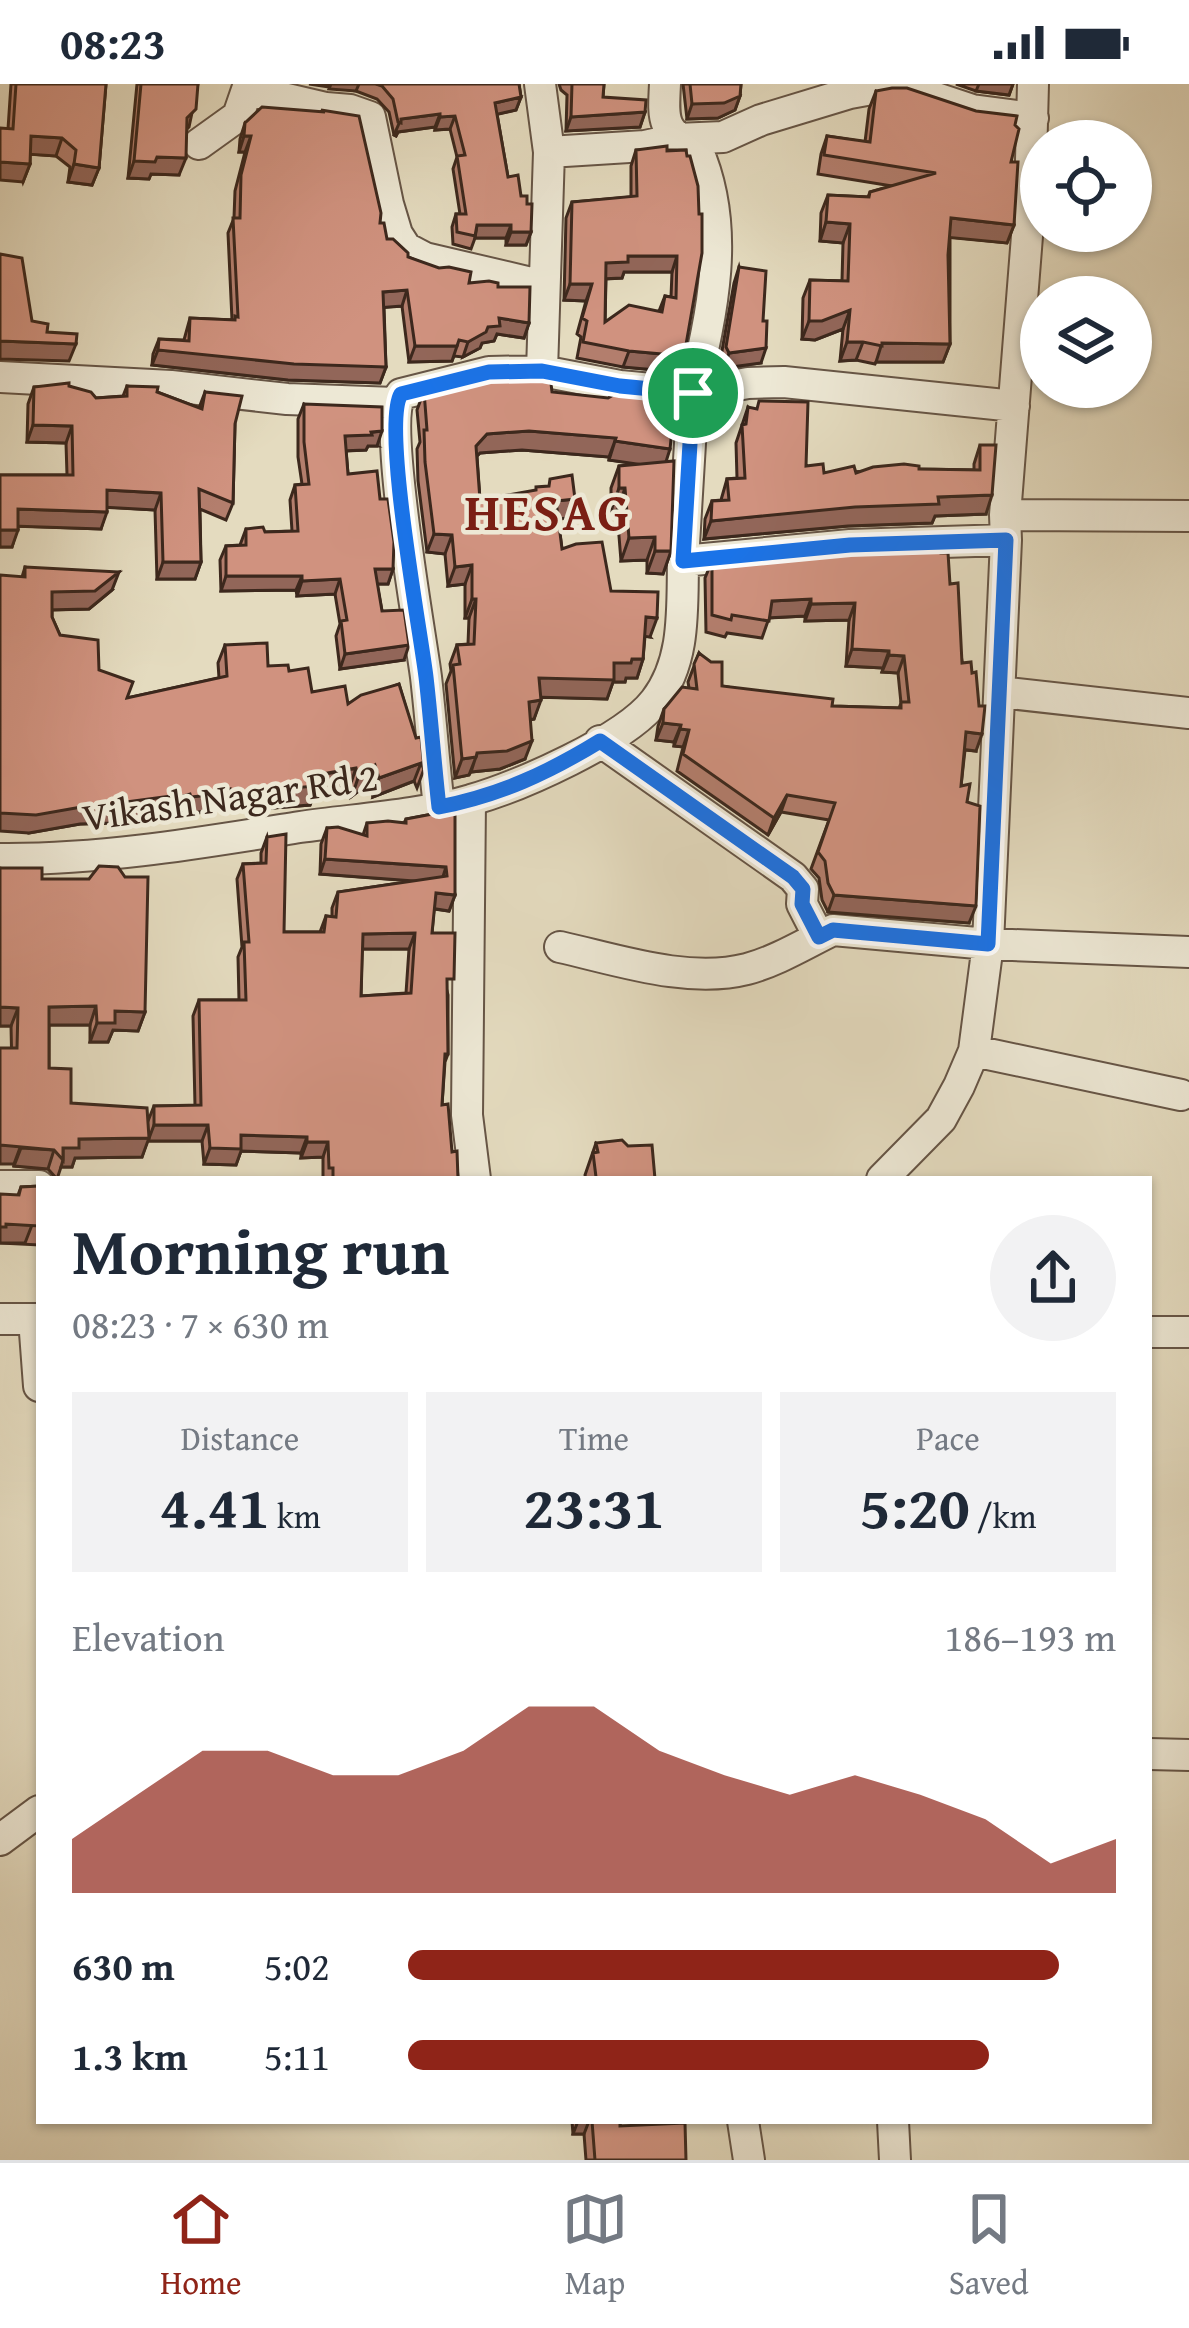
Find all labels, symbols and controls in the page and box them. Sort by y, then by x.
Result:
text: 08:23 [60,10,166,75]
map controls [1020,120,1152,408]
button: locate [1020,120,1152,252]
button: layers [1020,276,1152,408]
pin [642,342,744,444]
icon: arrive [660,360,726,426]
district label: HESAG [464,474,632,549]
street label: Vikash Nagar Rd 2 [79,747,381,845]
text: Morning run [72,1201,449,1298]
button: share [990,1215,1116,1341]
text: 08:23 · 7 × 630 m [72,1295,329,1352]
text: Distance [181,1414,299,1462]
text: Time [559,1414,629,1462]
text: Pace [916,1414,980,1462]
text: 4.41 [159,1462,270,1550]
text: 23:31 [523,1462,665,1550]
text: 5:20 [860,1462,970,1550]
text: km [270,1492,321,1540]
text: /km [970,1492,1036,1540]
text: Elevation [72,1608,225,1665]
text: 186–193 m [944,1608,1116,1665]
text: 630 m [72,1937,175,1994]
text: 5:02 [264,1937,330,1994]
text: 1.3 km [72,2027,188,2084]
text: 5:11 [264,2027,330,2084]
tab: Home [160,2186,241,2306]
tab: Map [562,2186,628,2306]
tab: Saved [949,2186,1029,2306]

